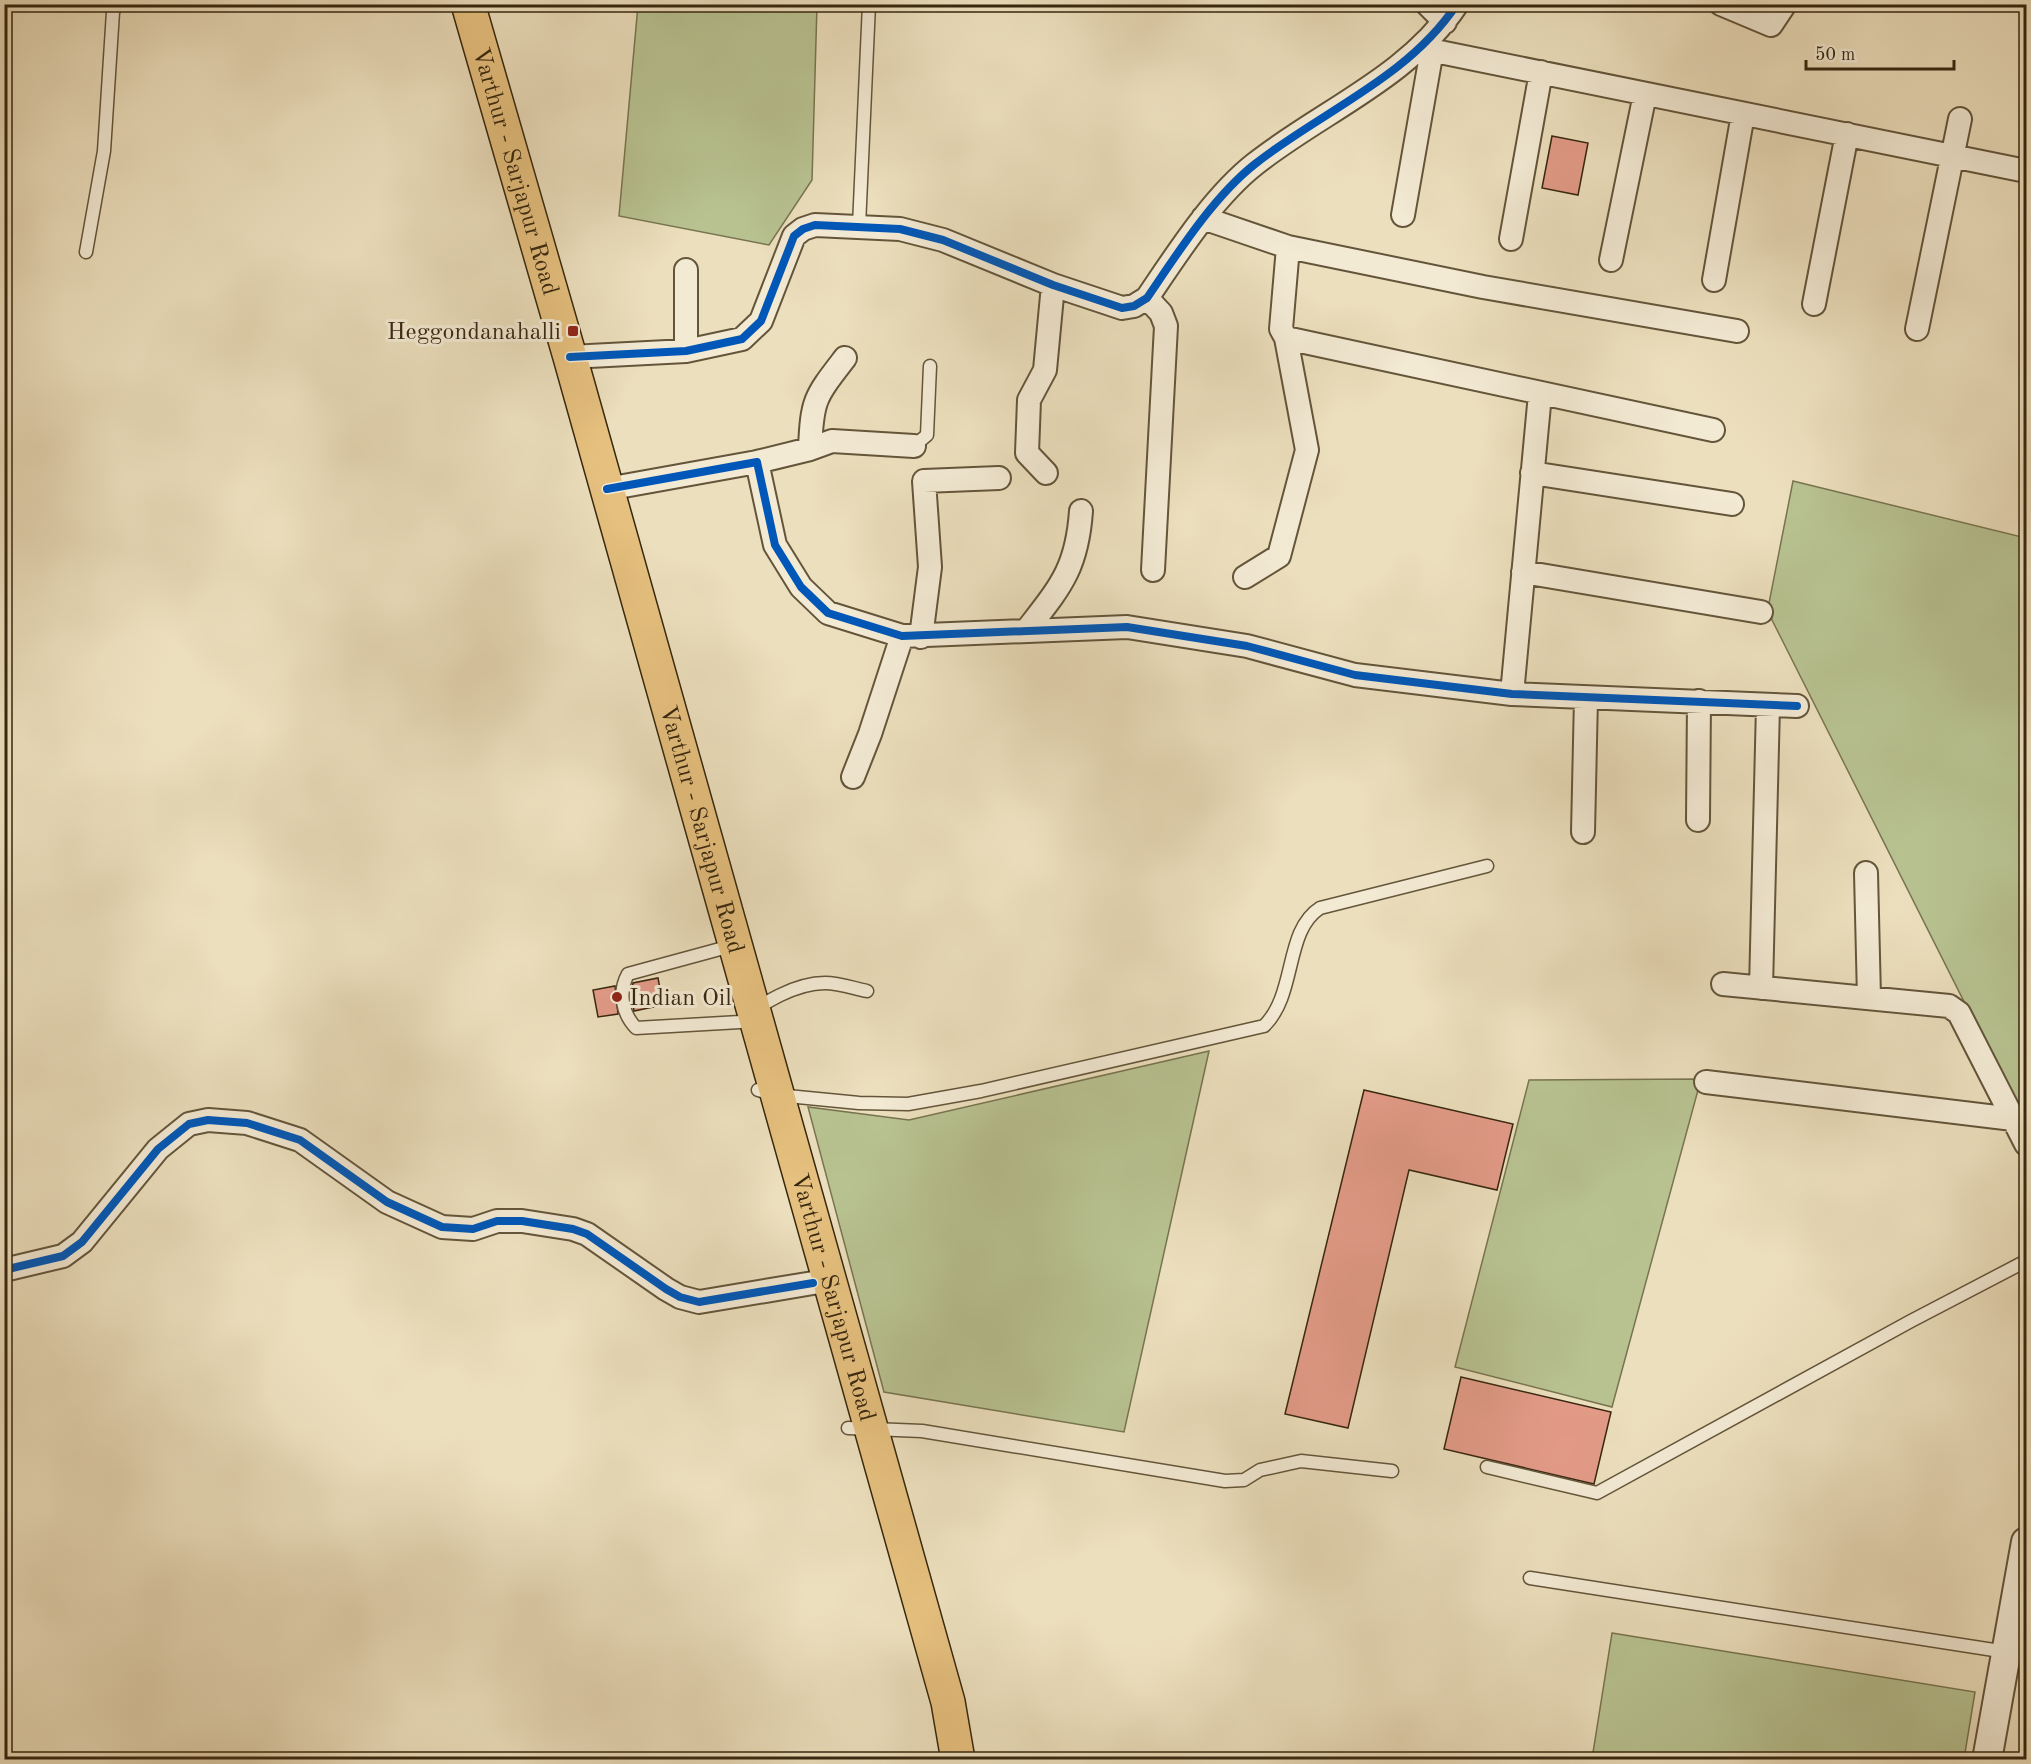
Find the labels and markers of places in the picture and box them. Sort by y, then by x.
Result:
place label: Heggondanahalli [387,321,561,345]
marker: Heggondanahalli [566,324,580,338]
place label: Indian Oil [629,987,732,1011]
marker: Indian Oil [610,990,624,1004]

